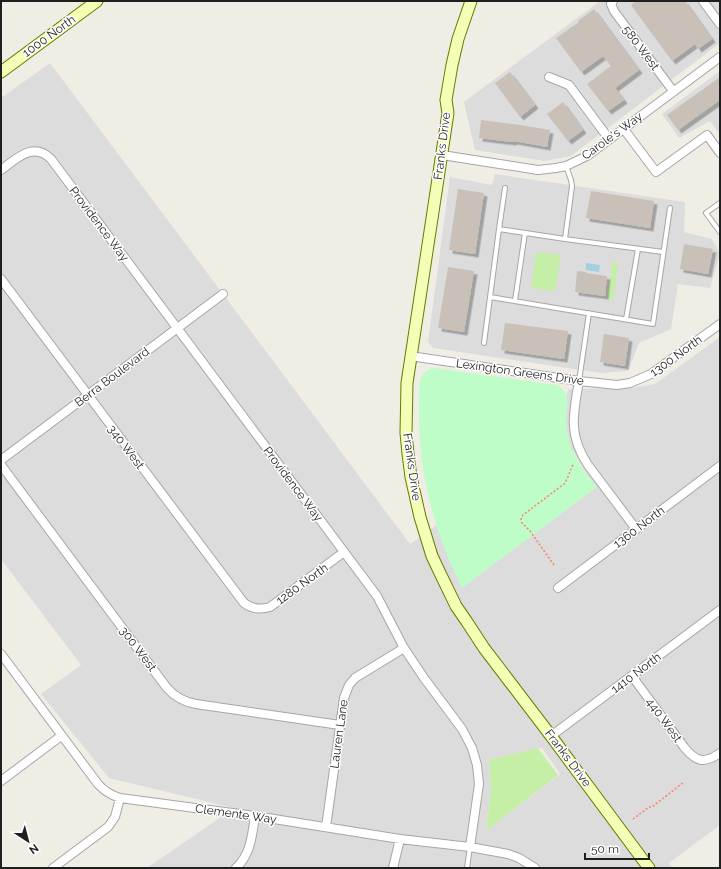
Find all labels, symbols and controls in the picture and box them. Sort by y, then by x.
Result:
street label: 1000 North [20,12,78,60]
street label: 580 West [620,23,662,73]
street label: Carole's Way [579,109,645,163]
street label: Franks Drive [431,111,453,181]
street label: Providence Way [66,184,132,265]
street label: 1300 North [647,332,705,380]
street label: Berra Boulevard [72,344,152,410]
street label: Lexington Greens Drive [455,356,585,388]
street label: 340 West [105,422,147,472]
street label: Franks Drive [400,432,424,502]
street label: Providence Way [260,444,326,525]
street label: 1360 North [611,503,667,551]
street label: 1280 North [273,561,331,607]
street label: 300 West [117,624,159,674]
street label: 1410 North [608,650,664,696]
street label: 440 West [643,695,685,745]
street label: Lauren Lane [327,699,351,769]
street label: Franks Drive [542,727,594,789]
street label: Clemente Way [194,801,278,827]
north arrow [8,821,48,861]
scale bar [585,835,649,861]
text: N [26,841,41,856]
text: 50 m [591,842,619,856]

